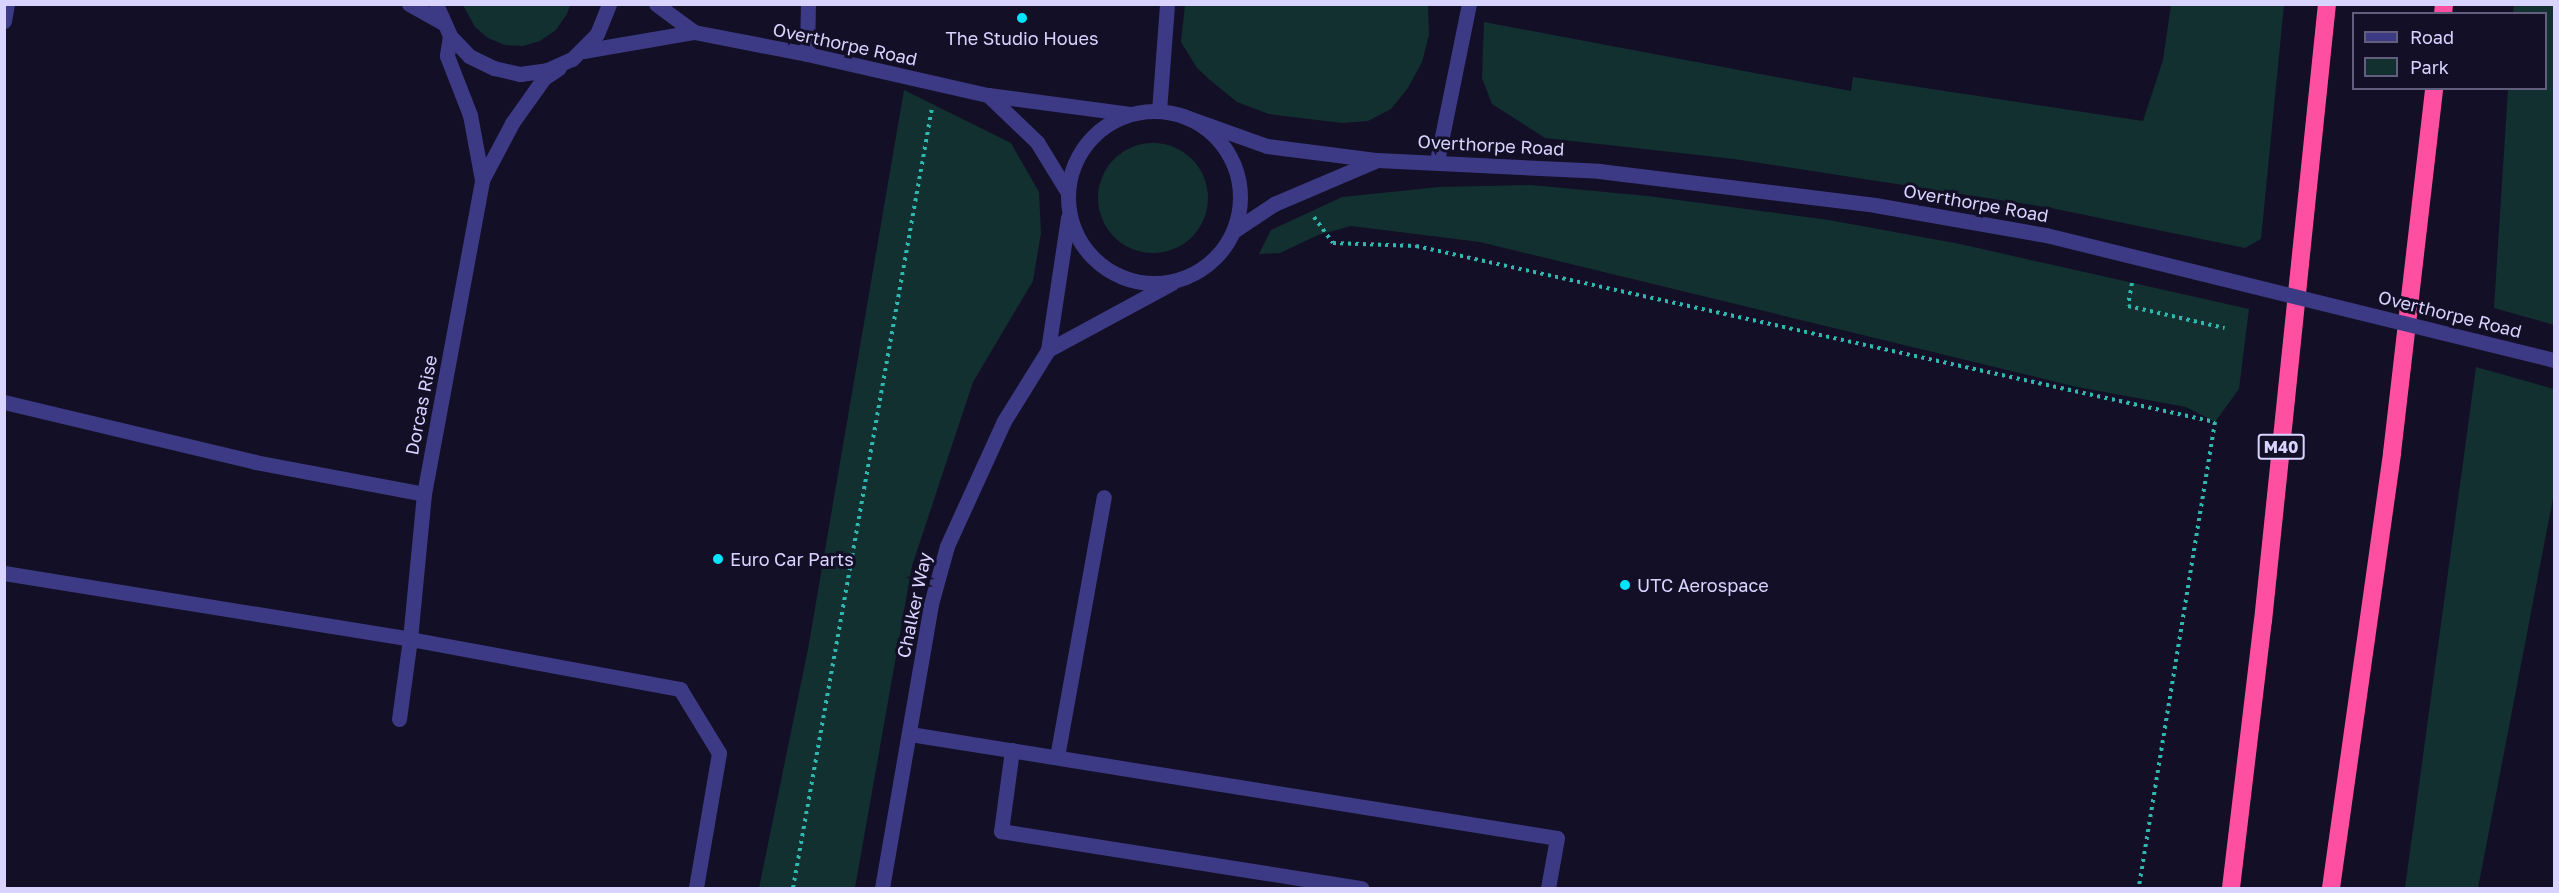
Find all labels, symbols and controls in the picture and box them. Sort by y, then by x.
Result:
marker: The Studio Houes [1015,11,1029,25]
legend [2352,12,2547,90]
street label: Overthorpe Road [771,18,919,70]
text: Road [2410,26,2454,48]
place label: The Studio Houes [946,27,1098,49]
text: Park [2410,56,2449,78]
street label: Overthorpe Road [1417,130,1565,160]
street label: Overthorpe Road [1902,180,2050,226]
street label: Overthorpe Road [2376,286,2524,342]
street label: Dorcas Rise [401,353,441,457]
road number: M40 [2257,434,2305,460]
place label: Euro Car Parts [730,548,854,570]
street label: Chalker Way [892,550,936,660]
marker: Euro Car Parts [711,552,725,566]
place label: UTC Aerospace [1637,574,1769,596]
marker: UTC Aerospace [1618,578,1632,592]

